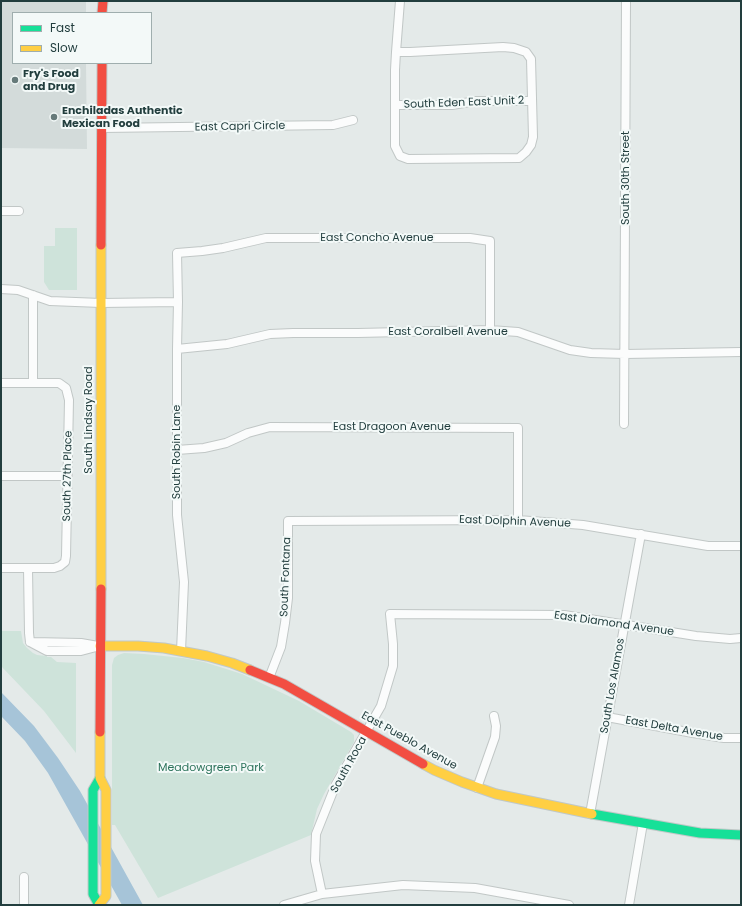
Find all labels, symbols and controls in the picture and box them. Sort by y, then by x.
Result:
legend [12,12,152,64]
text: Fast [50,19,75,36]
text: Slow [50,39,78,56]
place label: Fry's Food and Drug [23,67,79,93]
marker: Fry's Food and Drug [10,75,20,85]
street label: South Eden East Unit 2 [404,94,524,112]
place label: Enchiladas Authentic Mexican Food [62,104,183,130]
marker: Enchiladas Authentic Mexican Food [49,112,59,122]
street label: East Capri Circle [195,120,285,134]
street label: South 30th Street [619,131,633,225]
street label: East Concho Avenue [320,231,434,245]
street label: East Coralbell Avenue [388,325,508,339]
street label: South Lindsay Road [82,366,96,474]
street label: South Robin Lane [170,405,184,499]
street label: East Dragoon Avenue [333,420,451,434]
street label: South 27th Place [61,430,75,522]
street label: East Dolphin Avenue [459,513,571,531]
street label: South Fontana [278,537,294,617]
street label: East Diamond Avenue [553,609,675,639]
street label: South Los Alamos [598,637,628,735]
street label: East Pueblo Avenue [359,709,459,773]
street label: East Delta Avenue [624,714,724,744]
street label: South Roca [328,735,370,795]
park label: Meadowgreen Park [158,761,264,775]

